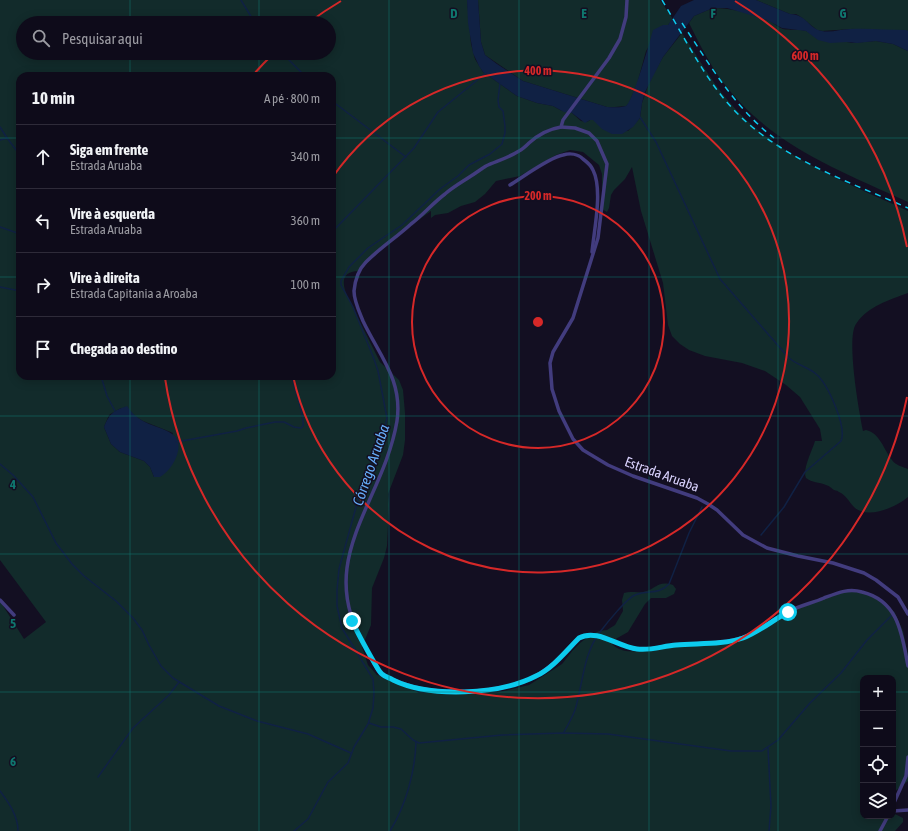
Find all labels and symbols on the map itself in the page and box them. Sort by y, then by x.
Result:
text: D [450,6,458,21]
text: E [581,6,587,21]
text: F [710,6,716,21]
text: G [840,6,847,21]
text: 600 m [791,49,819,63]
text: 400 m [523,64,552,78]
text: 200 m [524,189,552,203]
centre of rings [531,315,545,329]
water label: Córrego Aruaba [349,422,392,508]
street label: Estrada Aruaba [623,453,701,495]
text: 4 [9,477,16,492]
route start [779,603,797,621]
route end [343,612,361,630]
text: 5 [10,616,16,631]
text: 6 [10,754,16,769]

